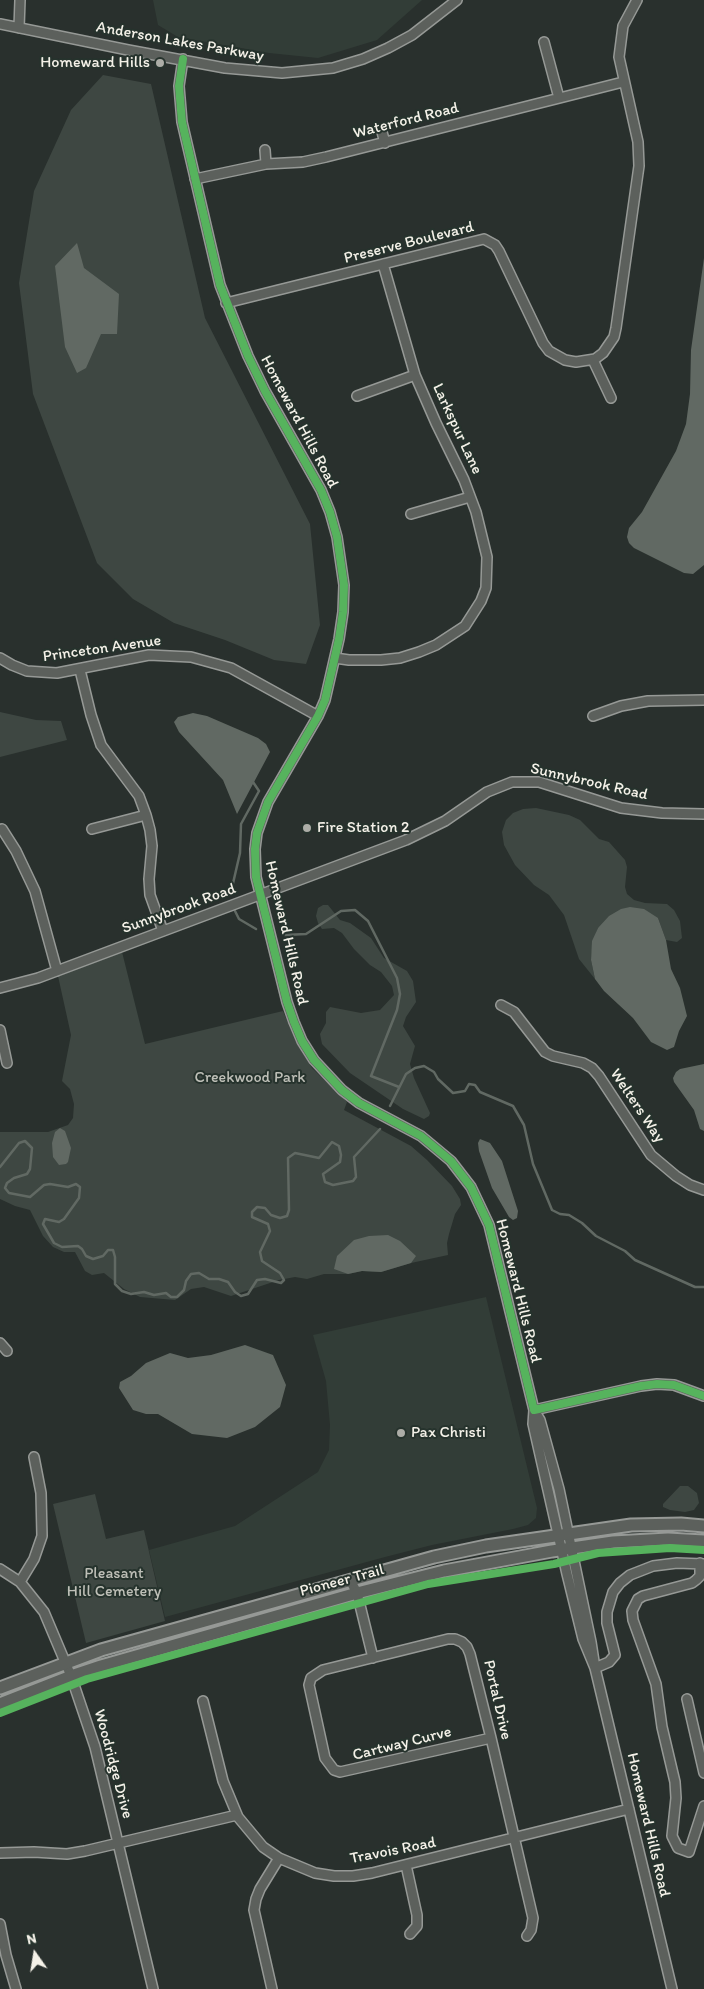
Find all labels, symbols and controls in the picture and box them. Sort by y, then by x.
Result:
street label: Anderson Lakes Parkway [95,18,265,66]
place label: Homeward Hills [40,53,150,73]
marker: Homeward Hills [154,57,166,69]
street label: Waterford Road [351,99,461,143]
street label: Preserve Boulevard [342,218,476,268]
street label: Homeward Hills Road [256,352,342,492]
street label: Larkspur Lane [428,381,486,477]
street label: Princeton Avenue [41,631,163,667]
street label: Sunnybrook Road [528,759,650,805]
place label: Fire Station 2 [317,818,409,838]
marker: Fire Station 2 [301,822,313,834]
street label: Homeward Hills Road [260,859,312,1007]
street label: Sunnybrook Road [119,879,239,939]
street label: Welters Way [605,1066,669,1146]
park label: Creekwood Park [194,1068,306,1088]
street label: Homeward Hills Road [491,1217,545,1365]
place label: Pax Christi [411,1423,486,1443]
marker: Pax Christi [395,1427,407,1439]
street label: Pioneer Trail [298,1561,386,1601]
park label: Pleasant Hill Cemetery [67,1564,161,1602]
street label: Portal Drive [479,1658,515,1742]
street label: Woodridge Drive [89,1707,137,1821]
street label: Cartway Curve [351,1722,453,1766]
street label: Homeward Hills Road [622,1751,674,1899]
street label: Travois Road [348,1833,438,1869]
north arrow [10,1929,60,1979]
text: N [25,1930,38,1948]

